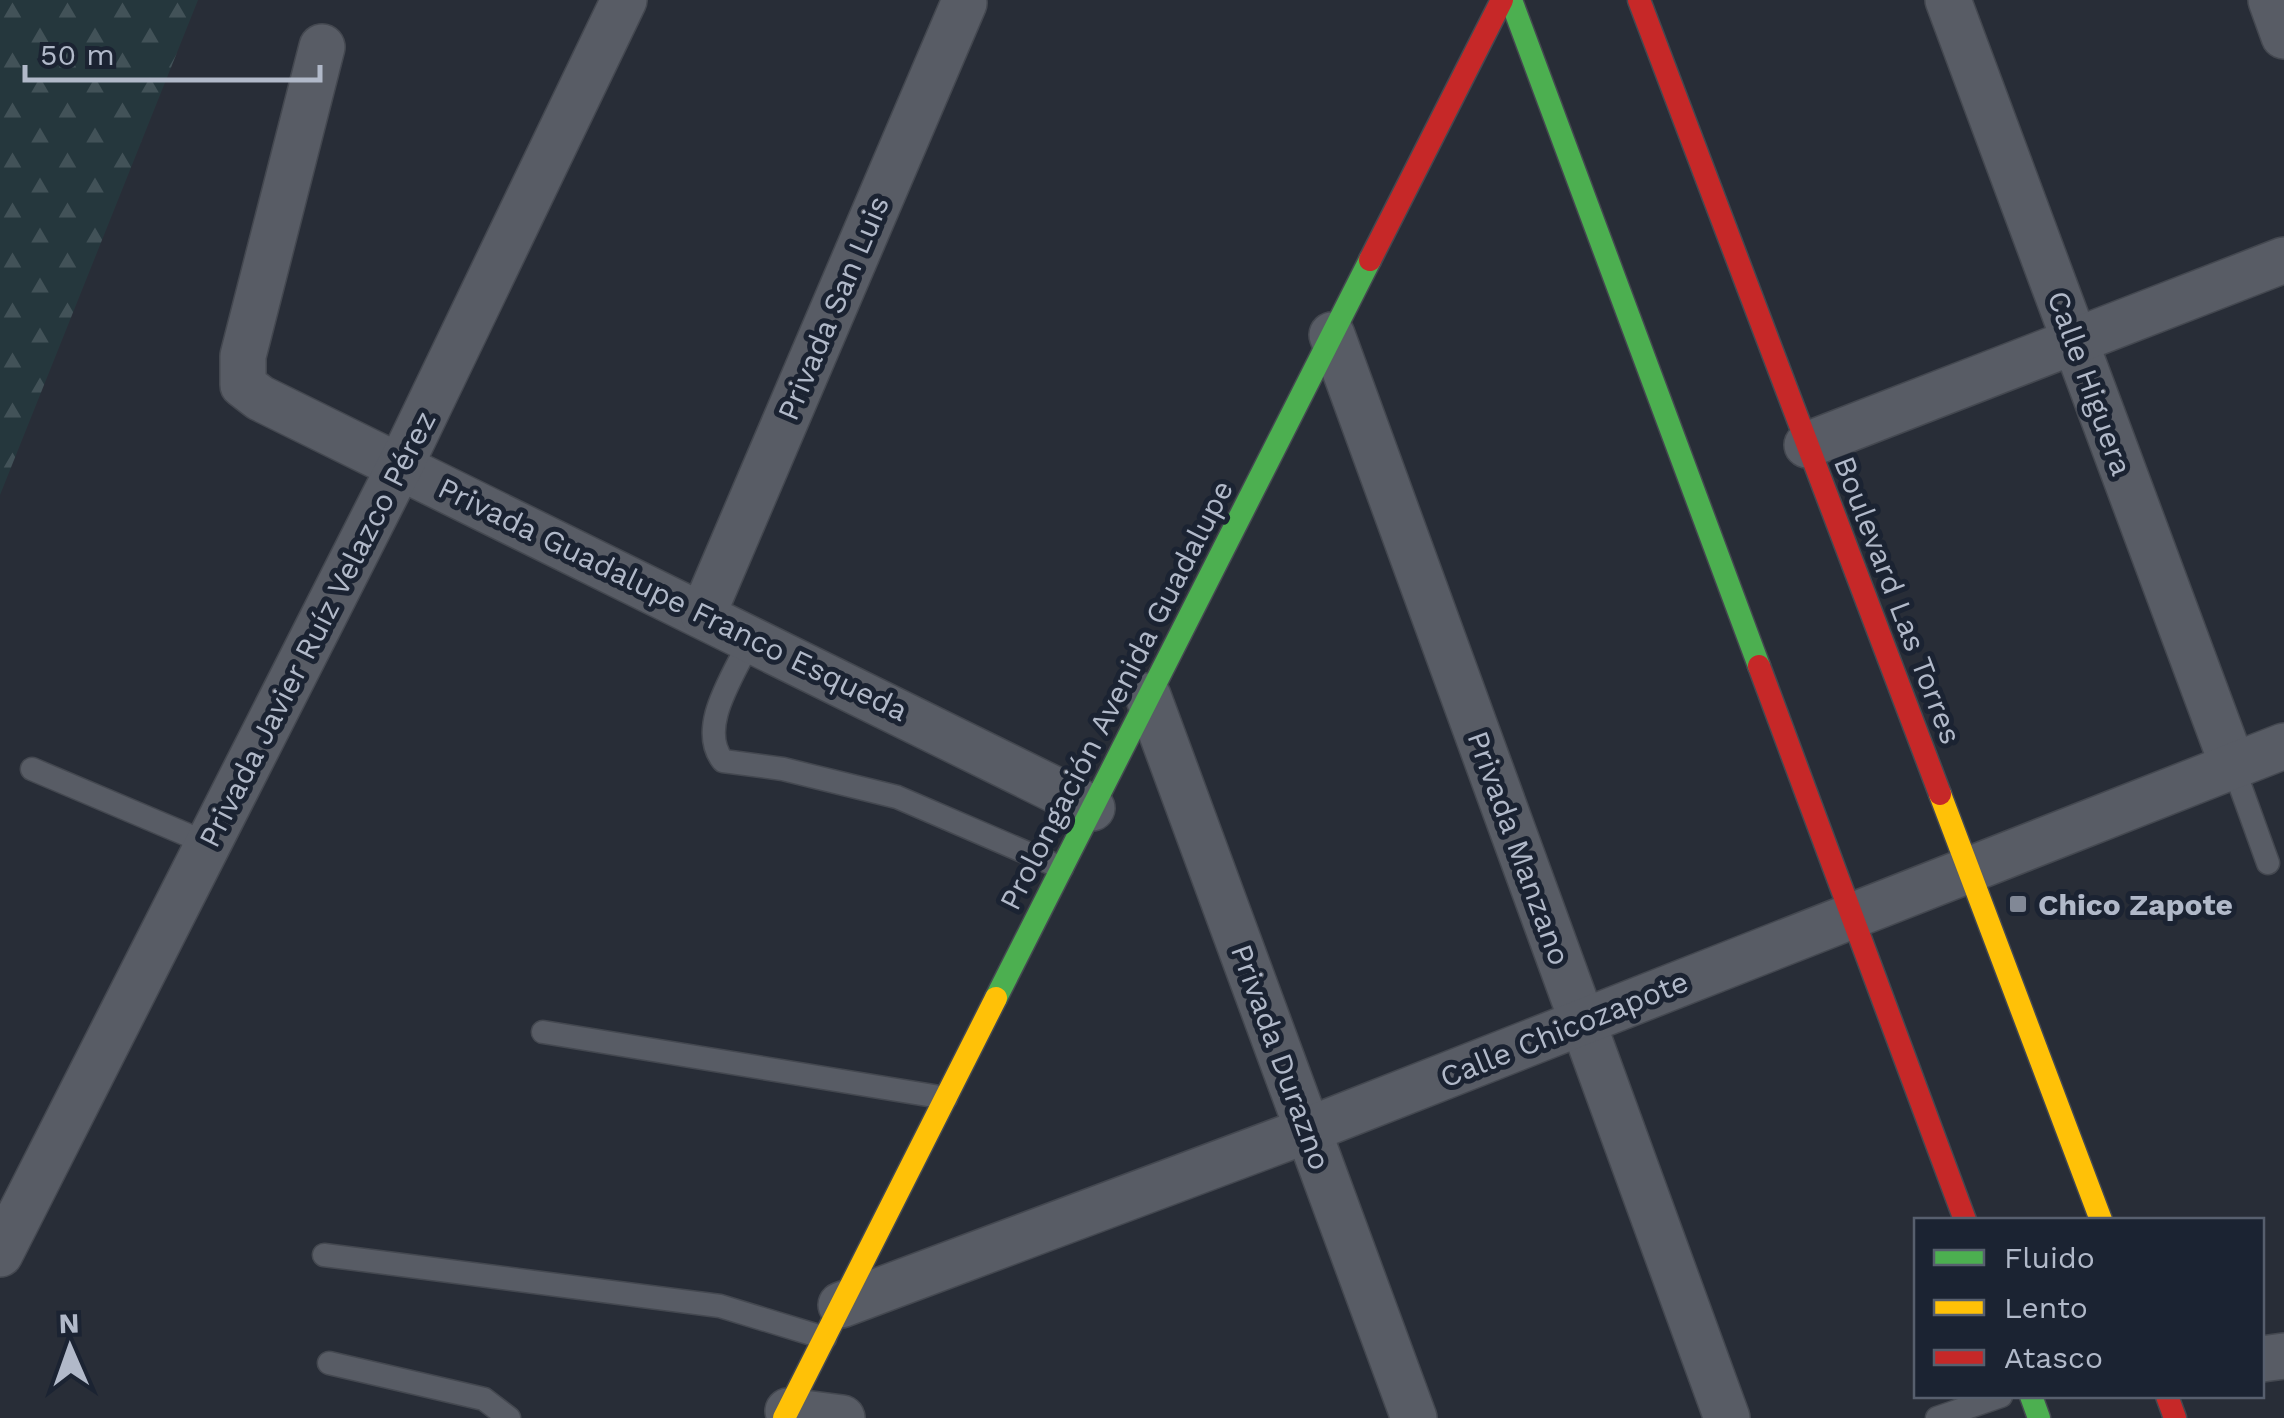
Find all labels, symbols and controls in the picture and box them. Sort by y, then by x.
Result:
scale bar [25,20,320,82]
text: 50 m [40,37,115,72]
street label: Privada San Luis [770,190,896,426]
street label: Calle Higuera [2040,286,2140,480]
street label: Privada Javier Ruíz Velazco Pérez [191,405,443,853]
street label: Boulevard Las Torres [1827,451,1969,749]
street label: Privada Guadalupe Franco Esqueda [433,470,913,728]
street label: Prolongación Avenida Guadalupe [992,474,1240,916]
street label: Privada Manzano [1460,726,1578,970]
place label: Chico Zapote [2038,887,2233,922]
marker: Chico Zapote [2007,893,2029,915]
street label: Privada Durazno [1224,939,1338,1175]
street label: Calle Chicozapote [1435,963,1693,1095]
legend [1914,1218,2264,1398]
text: Fluido [2004,1240,2095,1275]
text: Lento [2004,1290,2088,1325]
north arrow [20,1298,120,1398]
text: N [58,1307,80,1340]
text: Atasco [2004,1340,2103,1375]

